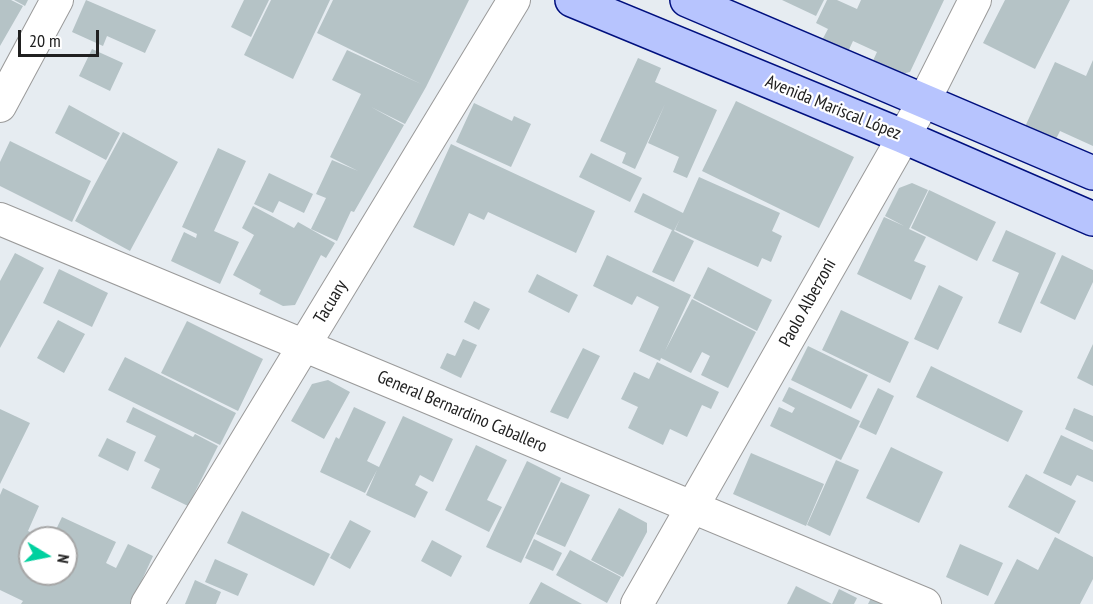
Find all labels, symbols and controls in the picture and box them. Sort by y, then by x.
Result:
scale bar [21,18,102,56]
text: 20 m [29,29,61,52]
street label: Avenida Mariscal López [762,71,904,145]
street label: Paolo Alberzoni [775,255,841,351]
street label: Tacuary [310,276,352,328]
street label: General Bernardino Caballero [374,366,550,458]
north arrow [18,526,78,586]
text: N [53,553,74,565]

